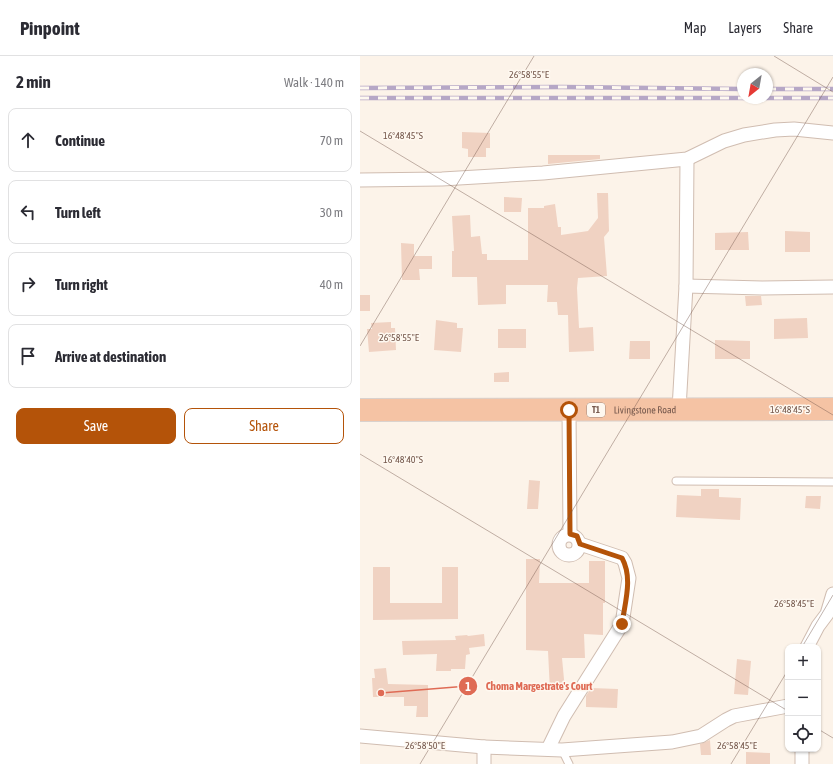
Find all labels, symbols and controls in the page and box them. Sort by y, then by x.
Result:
text: Pinpoint [20,17,80,39]
text: Map [684,20,706,36]
text: Layers [728,20,761,36]
text: Share [783,20,813,36]
north arrow [737,68,773,104]
text: 26°58'55"E [509,69,550,80]
text: 2 min [16,72,51,92]
text: Walk · 140 m [284,75,344,90]
icon: ahead [17,129,39,151]
text: 16°48'45"S [383,130,423,141]
text: Continue [55,132,105,149]
text: 70 m [320,133,343,148]
icon: left [17,201,39,223]
text: Turn left [55,204,101,221]
text: 30 m [320,205,343,220]
icon: right [17,273,39,295]
text: Turn right [55,276,108,293]
text: 40 m [320,277,343,292]
text: 26°58'55"E [379,332,420,343]
icon: arrive [17,345,39,367]
text: Arrive at destination [55,348,166,365]
route start [560,401,578,419]
road number: T1 [587,403,605,417]
street label: Livingstone Road [614,404,677,415]
text: 16°48'45"S [770,404,810,415]
button: Save [16,408,176,444]
button: Share [184,408,344,444]
text: 16°48'40"S [383,454,423,465]
text: 26°58'45"E [774,598,815,609]
route end [613,615,631,633]
map controls [785,644,821,752]
button: + [785,644,821,680]
callout: Choma Margestrate's Court [458,675,600,698]
text: 1 [465,680,471,694]
text: Choma Margestrate's Court [486,680,593,692]
button: − [785,680,821,716]
button: locate [785,716,821,752]
text: 26°58'50"E [405,740,446,751]
text: 26°58'45"E [717,740,758,751]

